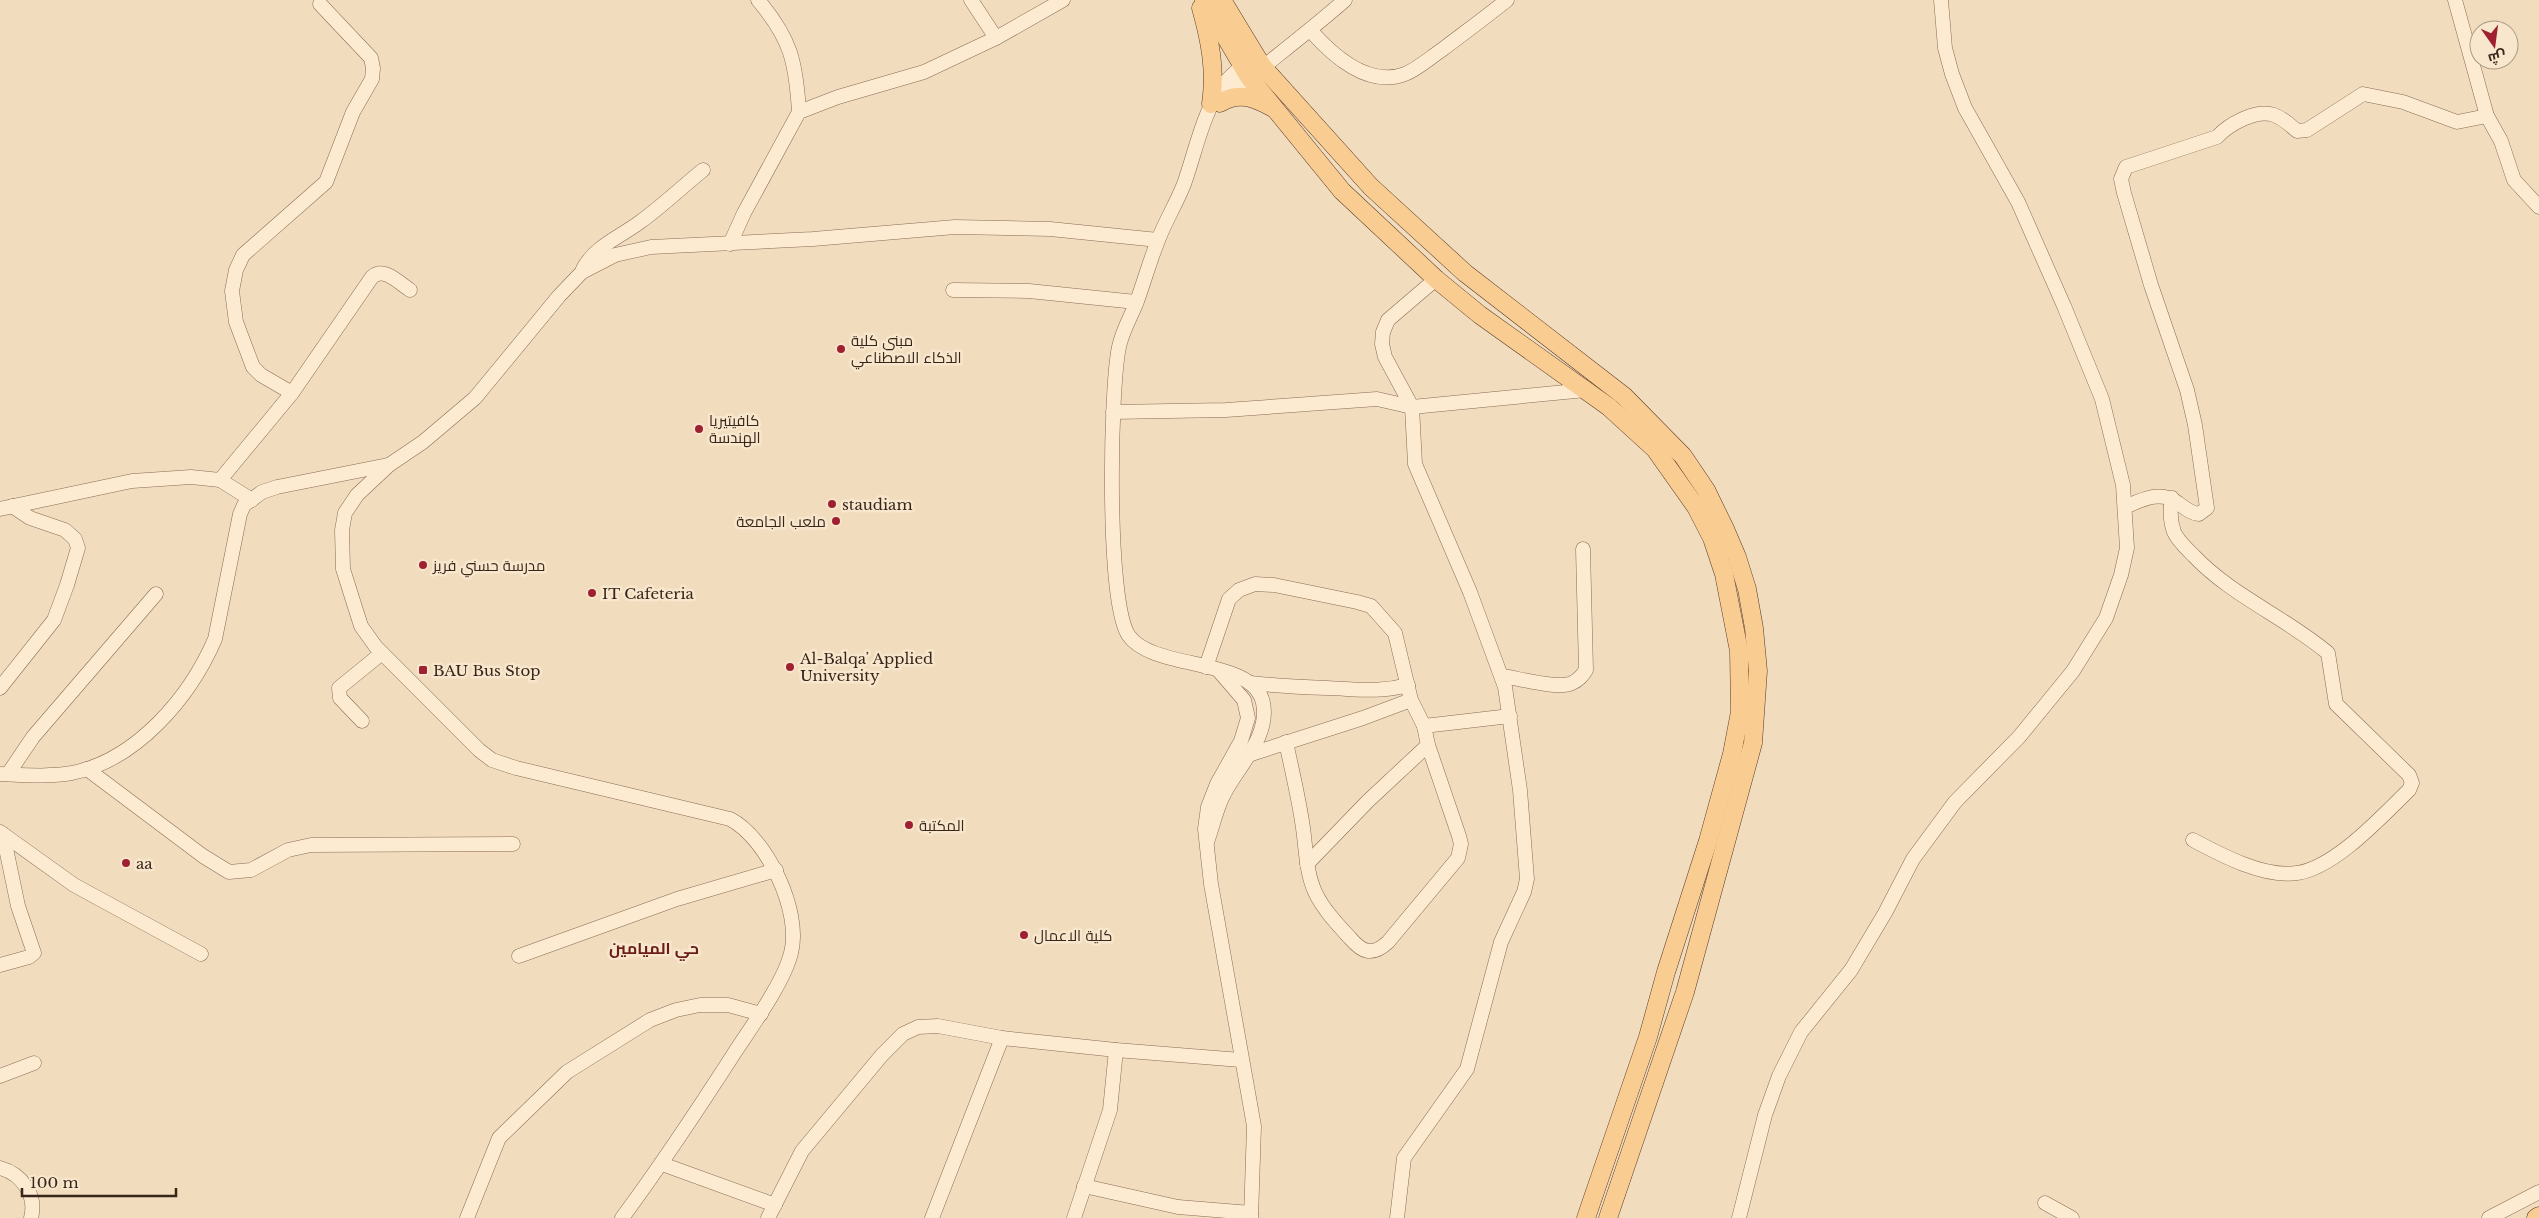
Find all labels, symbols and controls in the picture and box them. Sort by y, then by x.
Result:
north arrow [2469,20,2519,70]
text: ش [2486,47,2508,69]
place label: مبنى كلية الذكاء الاصطناعي [851,331,962,370]
marker: مبنى كلية الذكاء الاصطناعي [835,343,847,355]
place label: كافيتيريا الهندسة [709,411,761,448]
marker: كافيتيريا الهندسة [693,423,705,435]
place label: staudiam [842,495,913,514]
marker: staudiam [826,498,838,510]
place label: ملعب الجامعة [736,512,826,531]
marker: ملعب الجامعة [830,515,842,527]
place label: مدرسة حسني فريز [432,556,546,578]
marker: مدرسة حسني فريز [417,559,429,571]
place label: IT Cafeteria [602,584,695,603]
marker: IT Cafeteria [586,587,598,599]
place label: Al-Balqaʼ Applied University [799,649,933,685]
place label: BAU Bus Stop [433,661,540,680]
marker: Al-Balqaʼ Applied University [784,661,796,673]
marker: BAU Bus Stop [417,664,429,676]
place label: المكتبة [919,816,965,835]
marker: المكتبة [903,819,915,831]
place label: aa [136,854,153,873]
marker: aa [120,857,132,869]
place label: كلية الاعمال [1034,926,1112,945]
marker: كلية الاعمال [1018,929,1030,941]
district label: حي الميامين [609,938,699,961]
scale bar [22,1166,176,1198]
text: 100 m [30,1173,79,1192]

